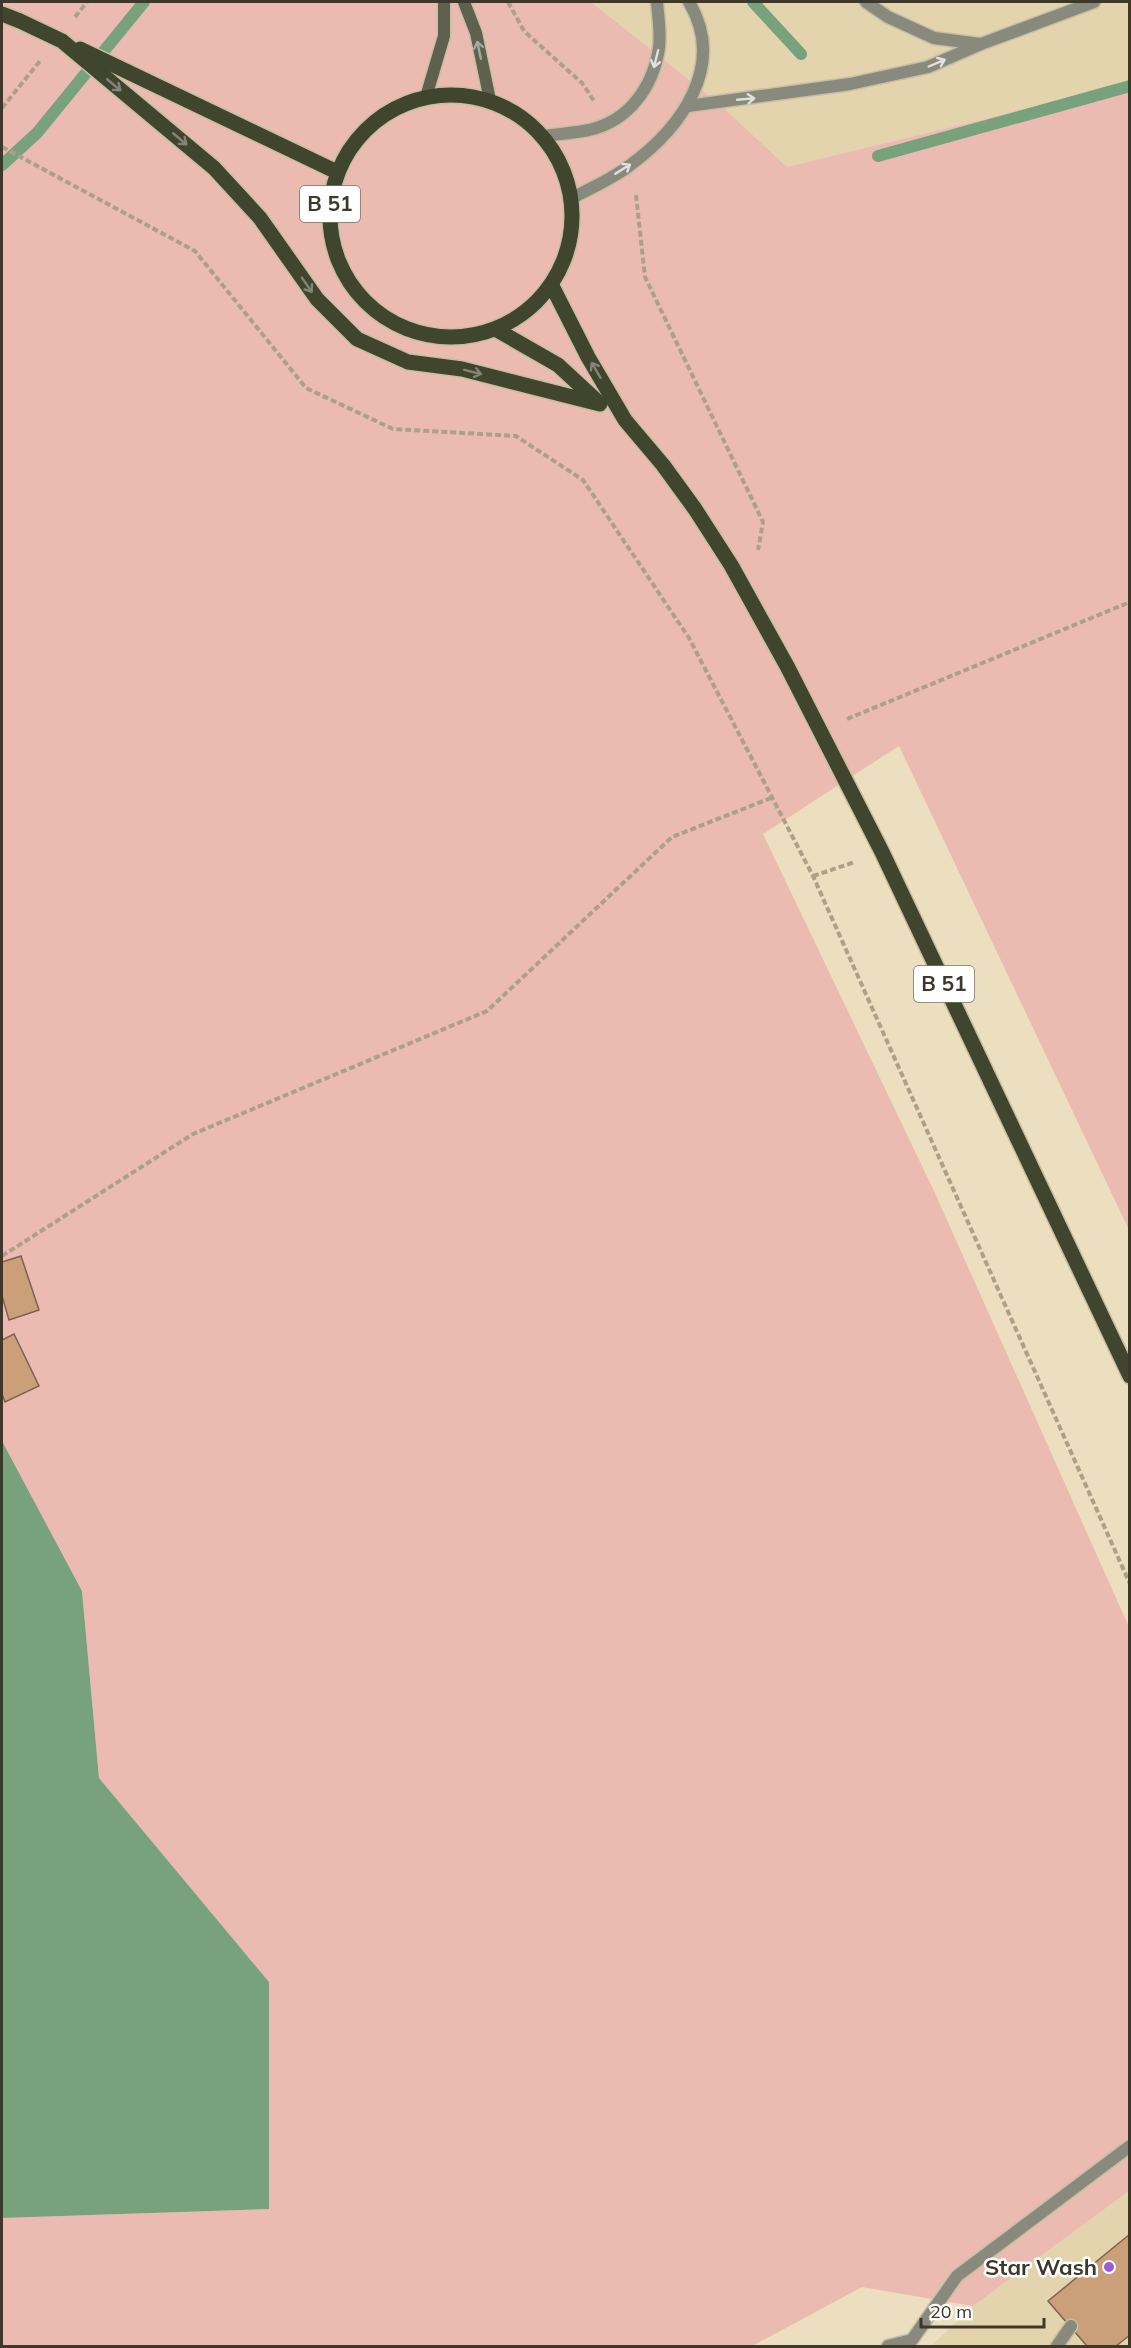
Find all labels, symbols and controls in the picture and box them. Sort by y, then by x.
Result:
one-way arrow [473,41,484,60]
one-way arrow [649,50,661,69]
one-way arrow [927,57,946,68]
one-way arrow [106,78,122,91]
one-way arrow [735,93,755,104]
one-way arrow [172,132,187,146]
one-way arrow [614,163,631,175]
road number: B 51 [300,186,360,222]
one-way arrow [301,277,313,293]
one-way arrow [589,361,601,378]
one-way arrow [463,366,482,378]
road number: B 51 [914,966,974,1002]
place label: Star Wash [985,2253,1097,2281]
marker: Star Wash [1102,2260,1116,2274]
scale bar [921,2291,1044,2329]
text: 20 m [930,2300,972,2323]

